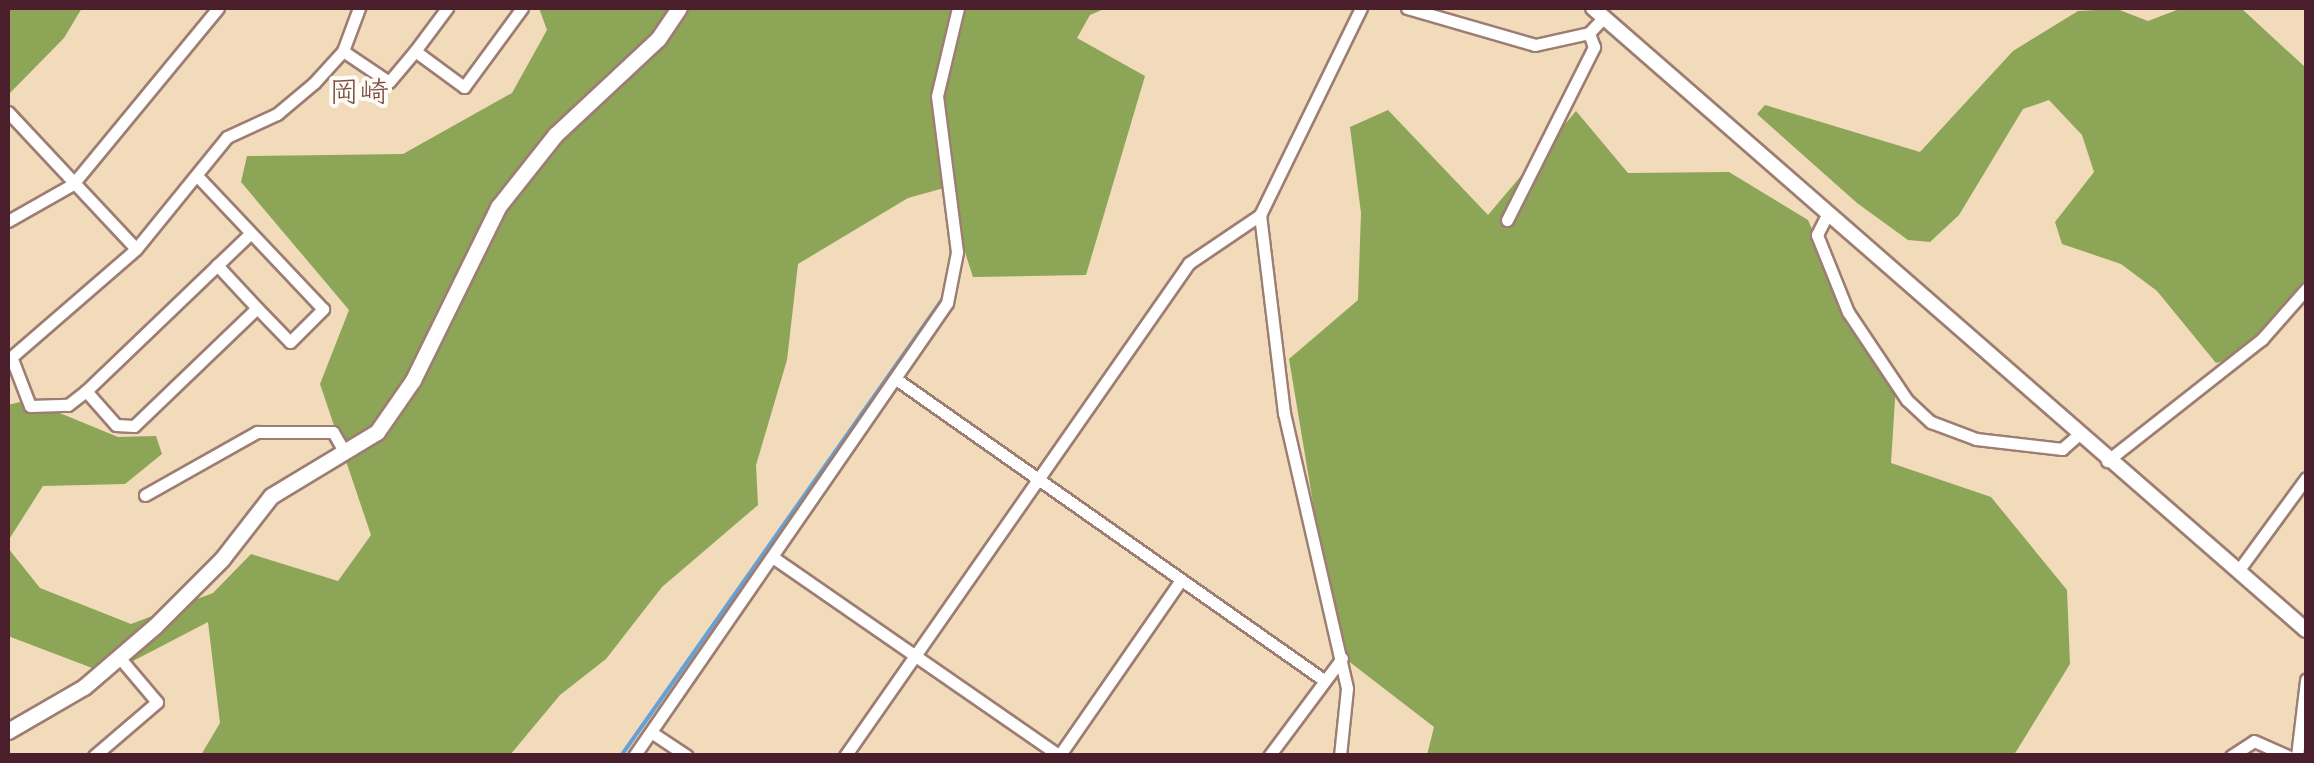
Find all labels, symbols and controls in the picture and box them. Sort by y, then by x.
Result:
district label: 岡崎 [329,75,389,111]

